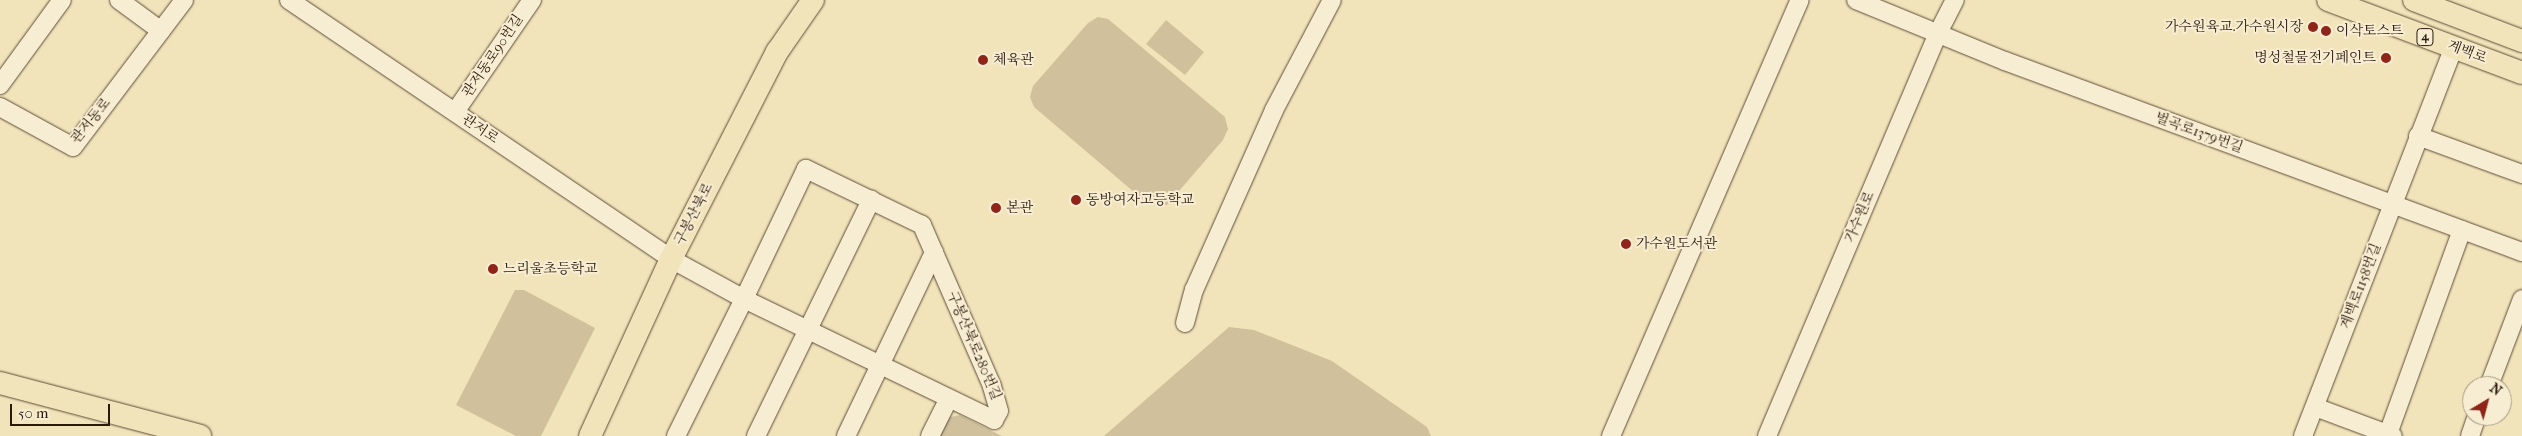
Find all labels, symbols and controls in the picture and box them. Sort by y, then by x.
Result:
street label: 관저동로90번길 [459,11,527,101]
place label: 가수원육교.가수원시장 [2165,19,2303,35]
marker: 가수원육교.가수원시장 [2307,21,2319,33]
place label: 이삭토스트 [2336,23,2404,39]
marker: 이삭토스트 [2320,25,2332,37]
road number: 4 [2416,28,2434,46]
street label: 계백로 [2445,37,2489,67]
place label: 명성철물전기페인트 [2254,50,2376,66]
place label: 체육관 [993,52,1034,68]
marker: 명성철물전기페인트 [2380,52,2392,64]
marker: 체육관 [977,54,989,66]
street label: 관저동로 [67,95,115,147]
street label: 벌곡로1379번길 [2153,109,2245,157]
street label: 관저로 [458,111,502,147]
street label: 구봉산북로 [671,180,717,248]
street label: 가수원로 [1842,189,1878,245]
place label: 동방여자고등학교 [1086,192,1194,208]
marker: 동방여자고등학교 [1070,194,1082,206]
place label: 본관 [1006,200,1033,216]
marker: 본관 [990,202,1002,214]
place label: 가수원도서관 [1636,236,1717,252]
marker: 가수원도서관 [1620,238,1632,250]
street label: 계백로1158번길 [2337,241,2385,331]
place label: 느리울초등학교 [503,261,598,277]
marker: 느리울초등학교 [487,263,499,275]
street label: 구봉산북로280번길 [943,289,1005,403]
north arrow [2462,376,2512,426]
text: N [2486,379,2505,399]
scale bar [12,394,112,426]
text: 50 m [18,404,48,422]

